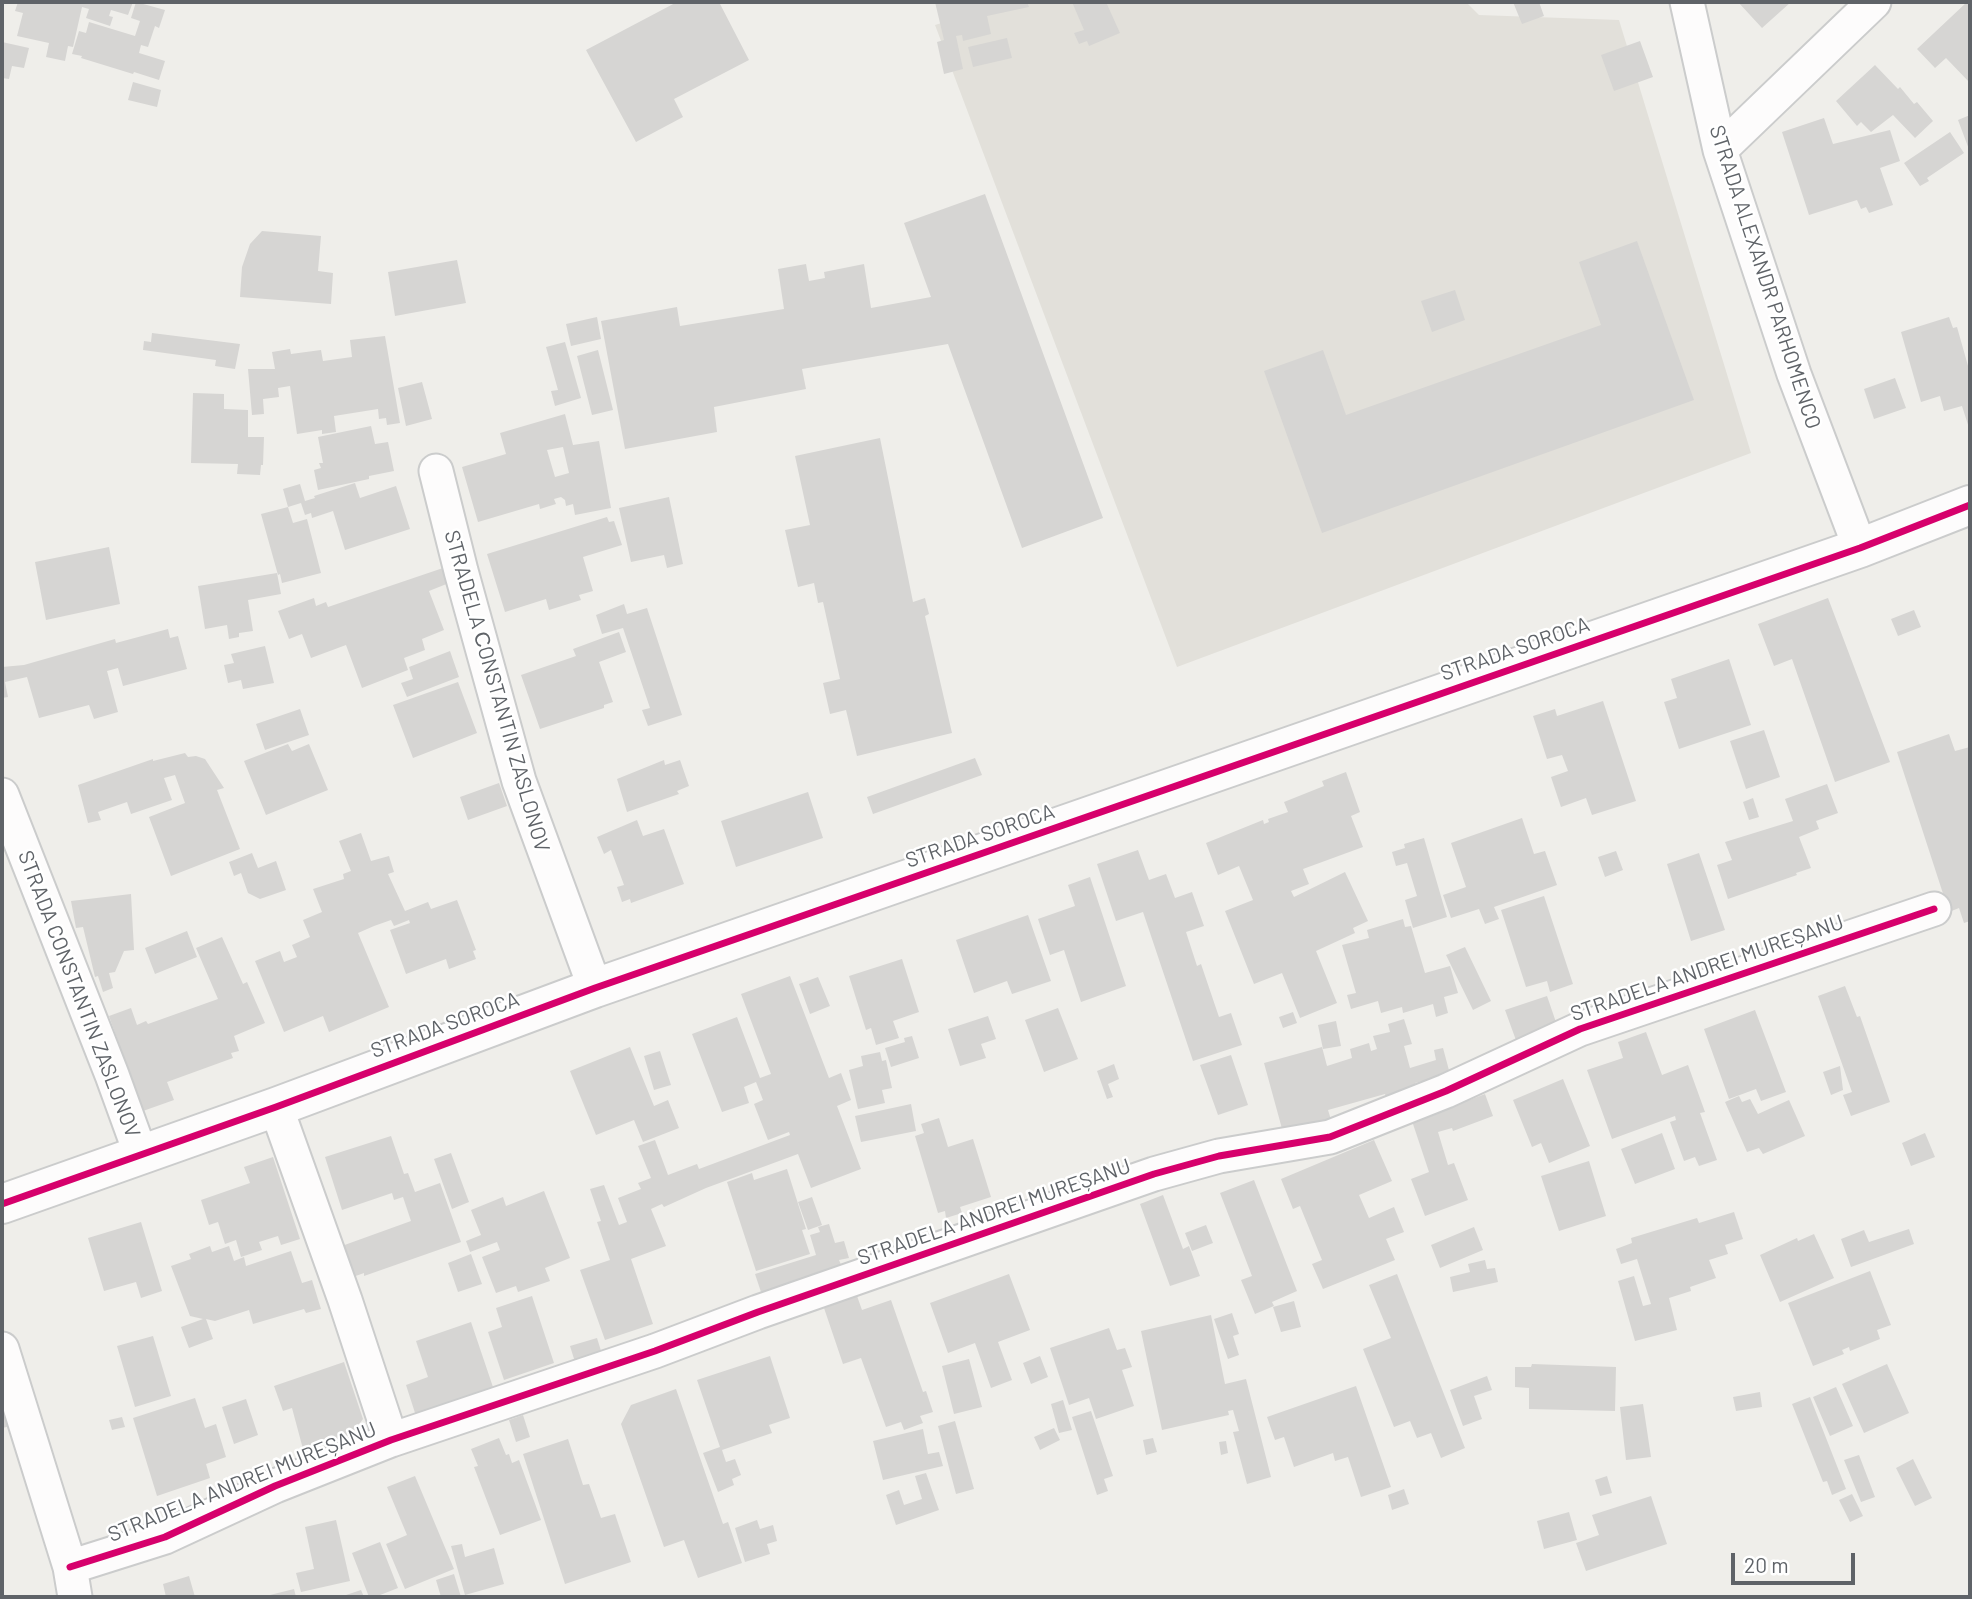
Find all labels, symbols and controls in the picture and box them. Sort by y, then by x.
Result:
street label: STRADA ALEXANDR PARHOMENCO [1704,122,1826,432]
street label: STRADELA СONSTANTIN ZASLONOV [439,527,555,855]
street label: STRADA SOROCA [1437,612,1593,686]
street label: STRADA SOROCA [902,799,1058,873]
street label: STRADA CONSTANTIN ZASLONOV [13,847,145,1141]
street label: STRADELA ANDREI MUREȘANU [1567,909,1847,1027]
street label: STRADA SOROCA [367,986,523,1064]
street label: STRADELA ANDREI MUREȘANU [854,1153,1134,1271]
street label: STRADELA ANDREI MUREȘANU [104,1416,380,1548]
scale bar [1734,1540,1858,1584]
text: 20 m [1744,1552,1789,1577]

